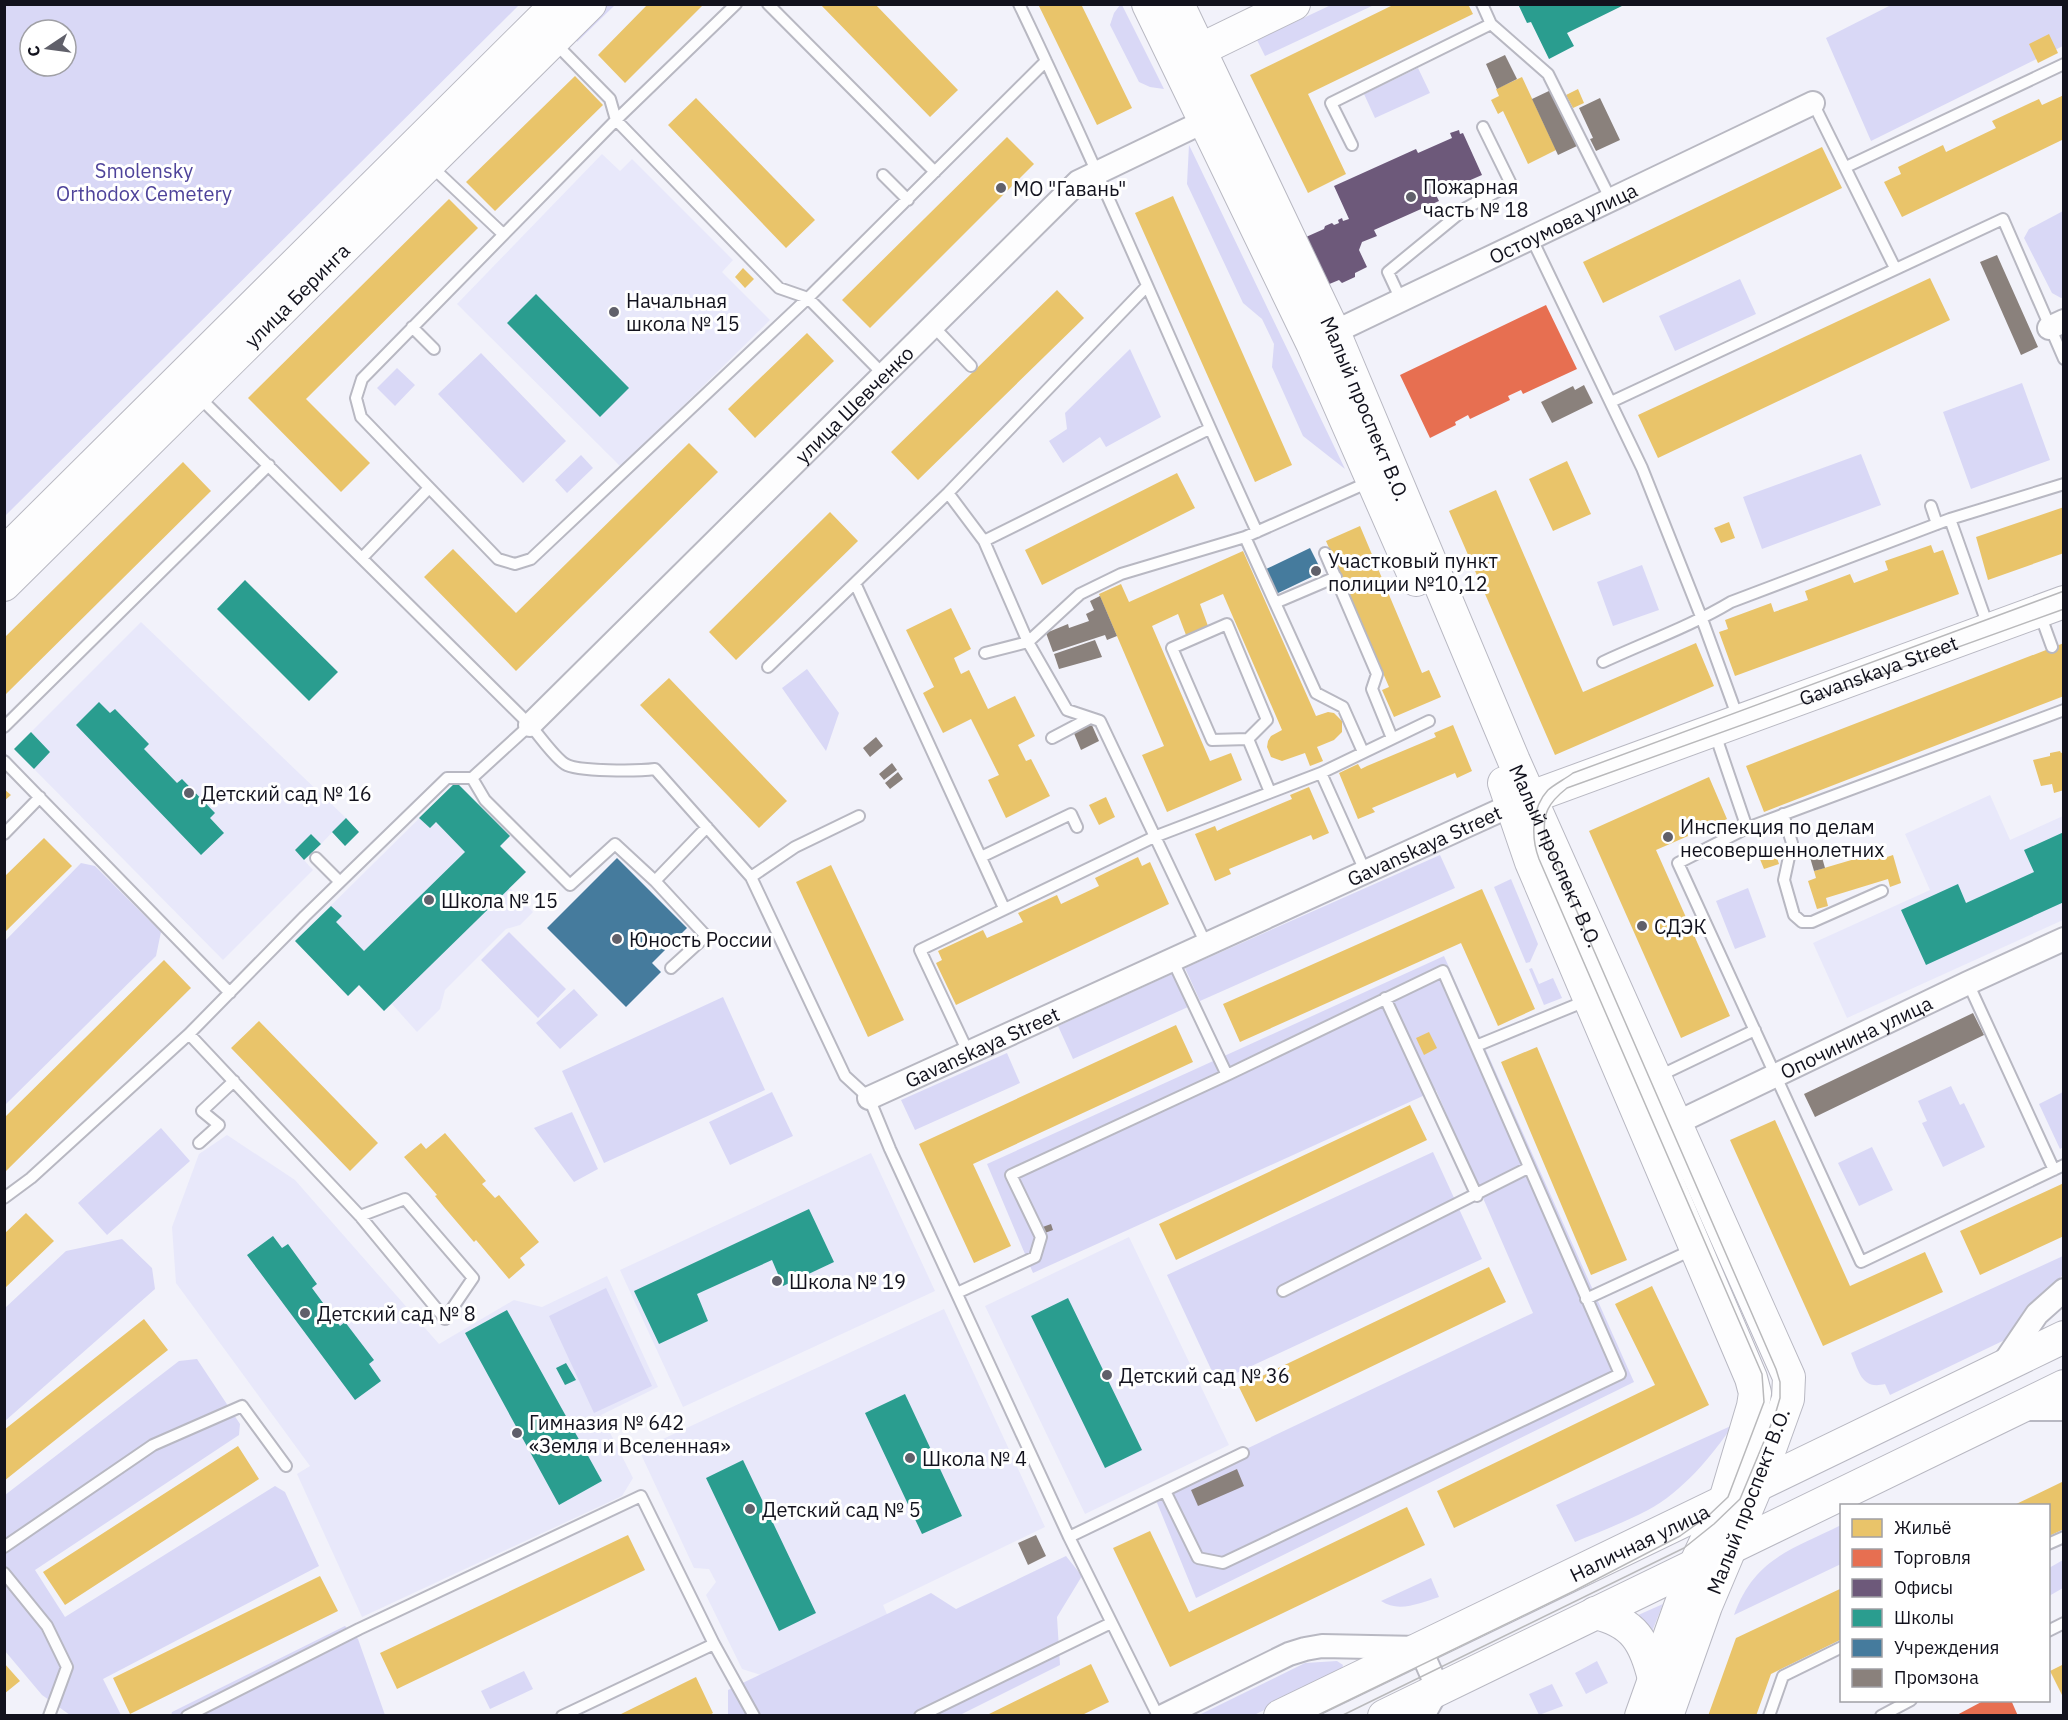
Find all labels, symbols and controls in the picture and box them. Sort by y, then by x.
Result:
north arrow [18,18,78,78]
text: С [22,44,44,59]
park label: Smolensky Orthodox Cemetery [56,157,232,207]
place label: Пожарная часть № 18 [1423,173,1528,223]
place label: МО "Гавань" [1013,175,1127,202]
street label: Остоумова улица [1484,176,1642,270]
marker: МО "Гавань" [994,181,1008,195]
marker: Пожарная часть № 18 [1404,190,1418,204]
street label: улица Беринга [238,236,355,353]
place label: Начальная школа № 15 [626,287,740,337]
marker: Начальная школа № 15 [607,305,621,319]
street label: Малый проспект В.О. [1315,312,1417,505]
street label: улица Шевченко [789,339,919,469]
place label: Участковый пункт полиции №10,12 [1328,547,1498,597]
marker: Участковый пункт полиции №10,12 [1309,564,1323,578]
street label: Gavanskaya Street [1795,629,1961,711]
street label: Малый проспект В.О. [1504,760,1609,951]
place label: Детский сад № 16 [201,780,372,807]
marker: Детский сад № 16 [182,786,196,800]
street label: Gavanskaya Street [1343,798,1506,892]
place label: Инспекция по делам несовершеннолетних [1680,813,1884,863]
marker: Инспекция по делам несовершеннолетних [1661,830,1675,844]
place label: Школа № 15 [441,887,558,914]
marker: Школа № 15 [422,893,436,907]
place label: СДЭК [1654,913,1707,940]
marker: СДЭК [1635,919,1649,933]
place label: Юность России [629,926,772,953]
marker: Юность России [610,932,624,946]
street label: Опочинина улица [1776,989,1937,1085]
street label: Gavanskaya Street [900,1000,1063,1093]
place label: Школа № 19 [789,1268,906,1295]
marker: Школа № 19 [770,1274,784,1288]
place label: Детский сад № 8 [317,1300,476,1327]
marker: Детский сад № 8 [298,1306,312,1320]
place label: Детский сад № 36 [1119,1362,1290,1389]
marker: Детский сад № 36 [1100,1368,1114,1382]
street label: Малый проспект В.О. [1700,1404,1796,1598]
place label: Гимназия № 642 «Земля и Вселенная» [529,1409,731,1459]
marker: Гимназия № 642 «Земля и Вселенная» [510,1426,524,1440]
place label: Школа № 4 [922,1445,1027,1472]
marker: Школа № 4 [903,1451,917,1465]
place label: Детский сад № 5 [762,1496,921,1523]
street label: Наличная улица [1565,1497,1714,1588]
marker: Детский сад № 5 [743,1502,757,1516]
legend [1840,1504,2050,1702]
text: Жильё [1894,1516,1952,1539]
text: Торговля [1894,1546,1971,1569]
text: Офисы [1894,1576,1953,1599]
text: Школы [1894,1606,1954,1629]
text: Учреждения [1894,1636,1999,1659]
text: Промзона [1894,1666,1979,1689]

